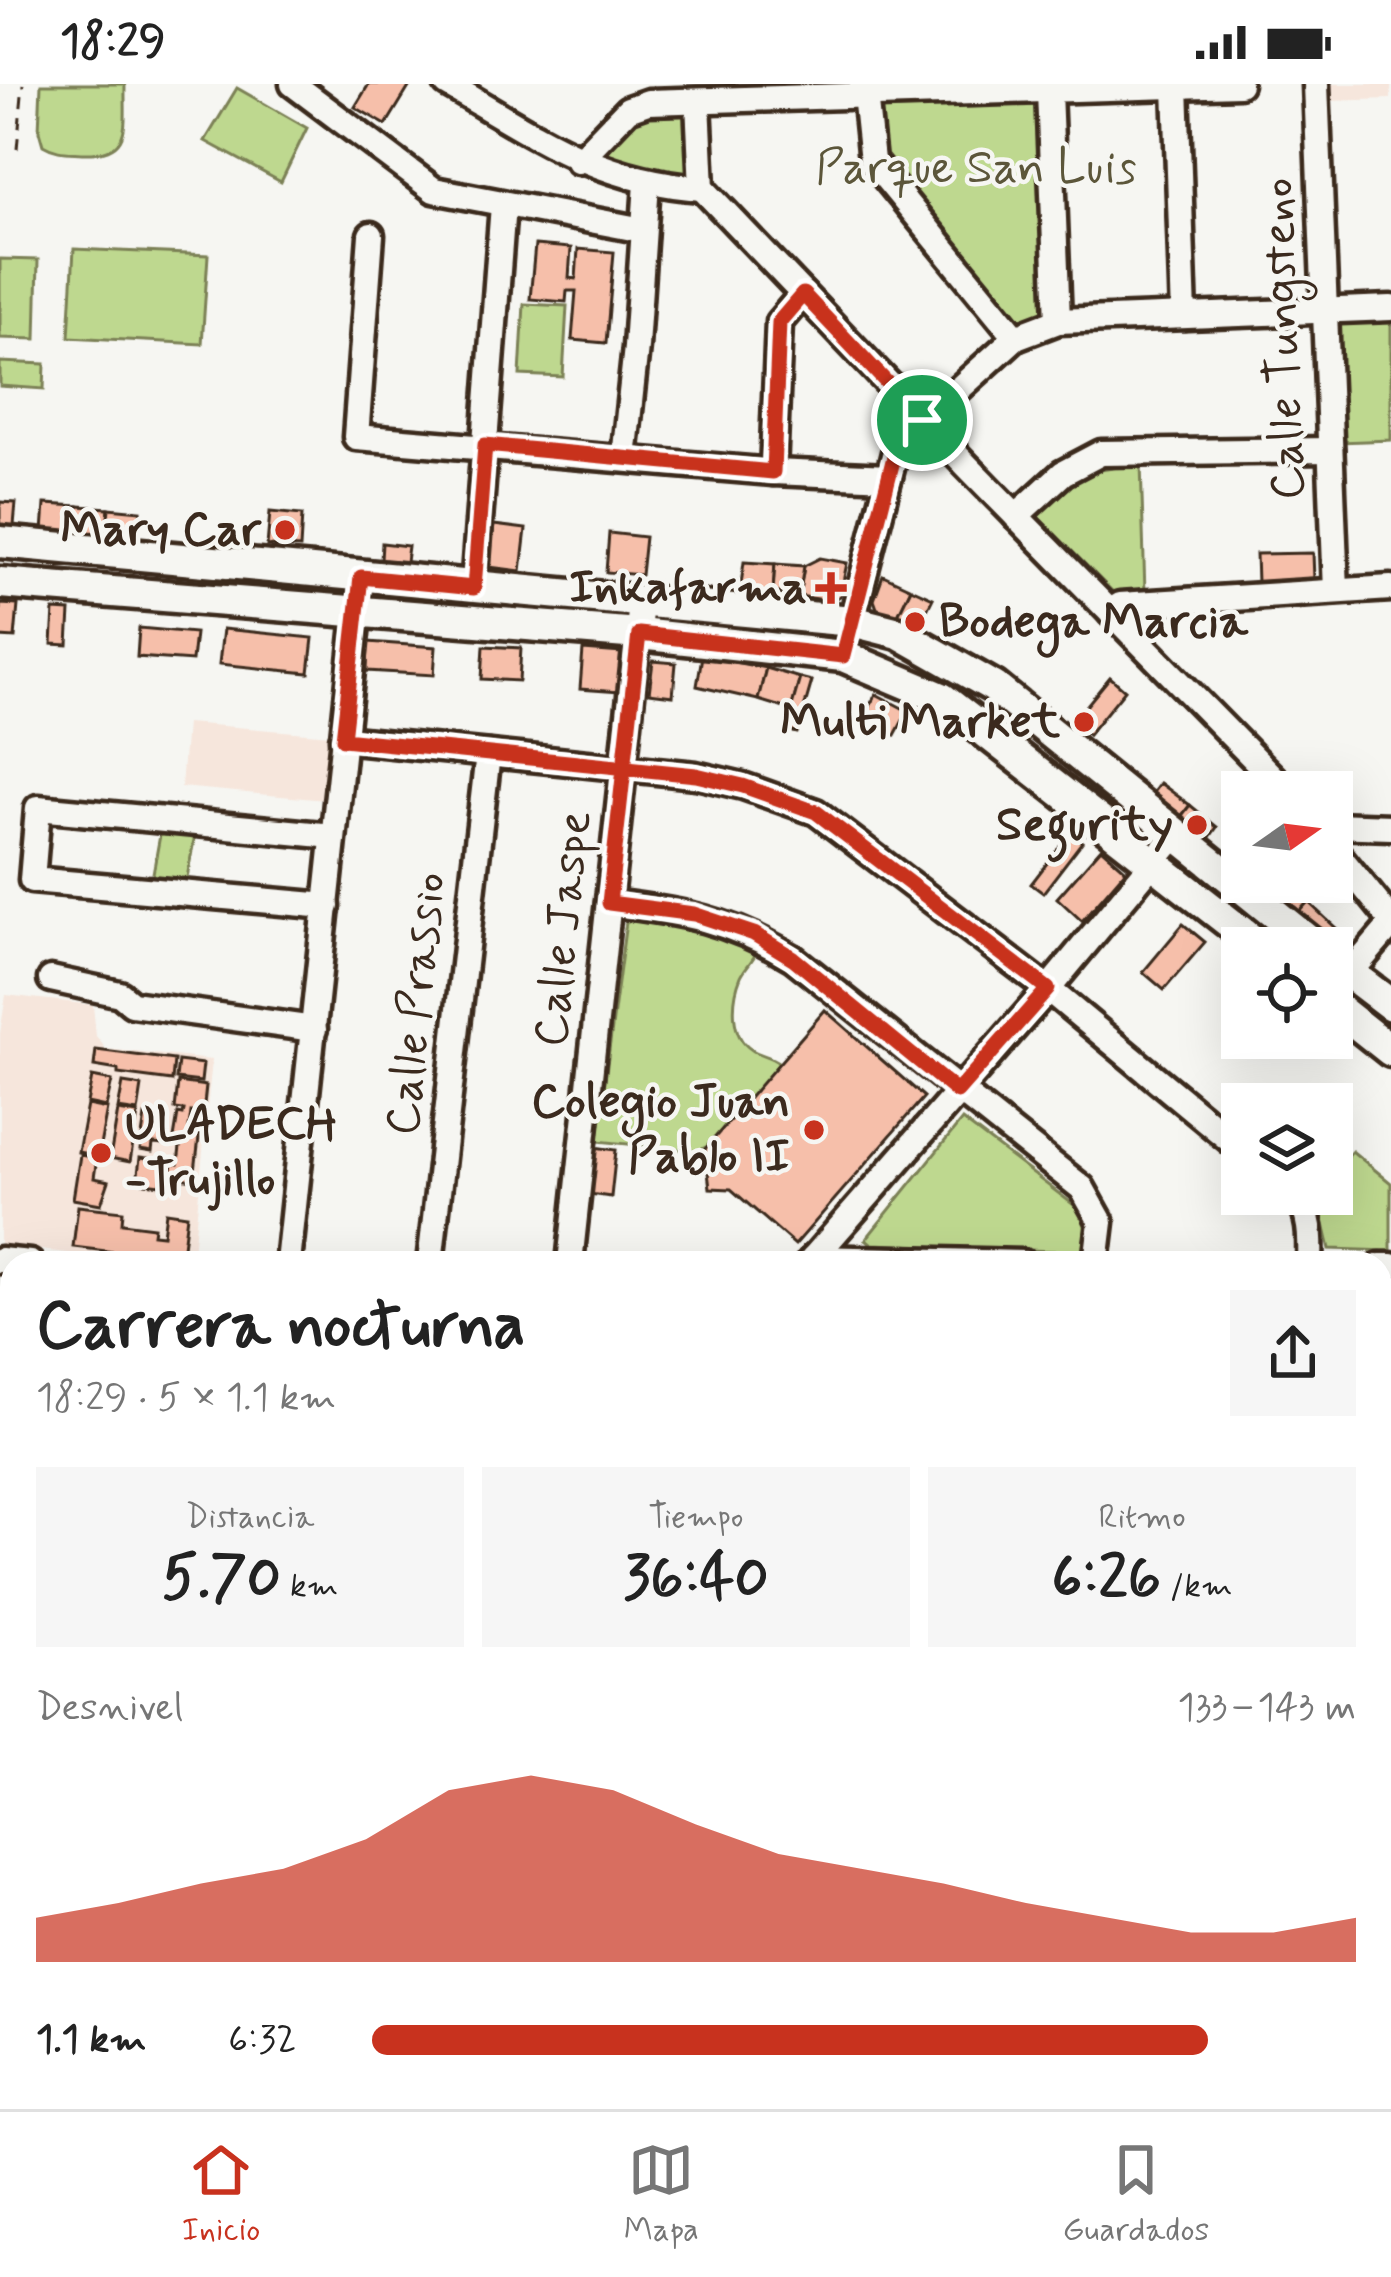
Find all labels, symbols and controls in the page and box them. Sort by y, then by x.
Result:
text: 18:29 [60,13,166,72]
park label: Parque San Luis [815,137,1137,200]
street label: Calle Tungsteno [1247,177,1324,501]
pin [871,369,973,471]
icon: arrive [889,387,955,453]
place label: Mary Car [61,499,262,562]
marker: Mary Car [272,517,298,543]
place label: Inkafarma [569,557,807,620]
marker: Inkafarma [818,575,844,601]
place label: Bodega Marcia [939,591,1249,658]
marker: Bodega Marcia [902,609,928,635]
place label: Multi Market [780,691,1061,754]
marker: Multi Market [1071,709,1097,735]
north arrow [1221,771,1353,903]
map controls [1221,771,1353,1215]
place label: Segurity [996,794,1173,863]
street label: Calle Jaspe [520,808,608,1050]
marker: Segurity [1184,812,1210,838]
street label: Calle Prassio [372,869,462,1139]
button: locate [1221,927,1353,1059]
place label: Colegio Juan Pablo II [531,1071,790,1189]
button: layers [1221,1083,1353,1215]
place label: ULADECH -Trujillo [125,1094,337,1212]
marker: Colegio Juan Pablo II [801,1117,827,1143]
marker: ULADECH -Trujillo [88,1140,114,1166]
text: Carrera nocturna [36,1285,525,1371]
button: share [1230,1290,1356,1416]
text: 18:29 · 5 × 1.1 km [36,1373,336,1424]
text: Distancia [186,1496,314,1540]
text: Tiempo [649,1496,743,1540]
text: Ritmo [1098,1496,1186,1540]
text: 5.70 [162,1540,281,1619]
text: 36:40 [623,1540,769,1619]
text: 6:26 [1052,1540,1161,1619]
text: km [281,1565,338,1609]
text: /km [1161,1565,1232,1609]
text: Desnivel [36,1683,183,1734]
text: 133–143 m [1178,1683,1356,1734]
text: 1.1 km [36,2015,146,2066]
text: 6:32 [228,2015,297,2066]
tab: Inicio [182,2137,260,2253]
tab: Mapa [624,2137,699,2253]
tab: Guardados [1062,2137,1209,2253]

